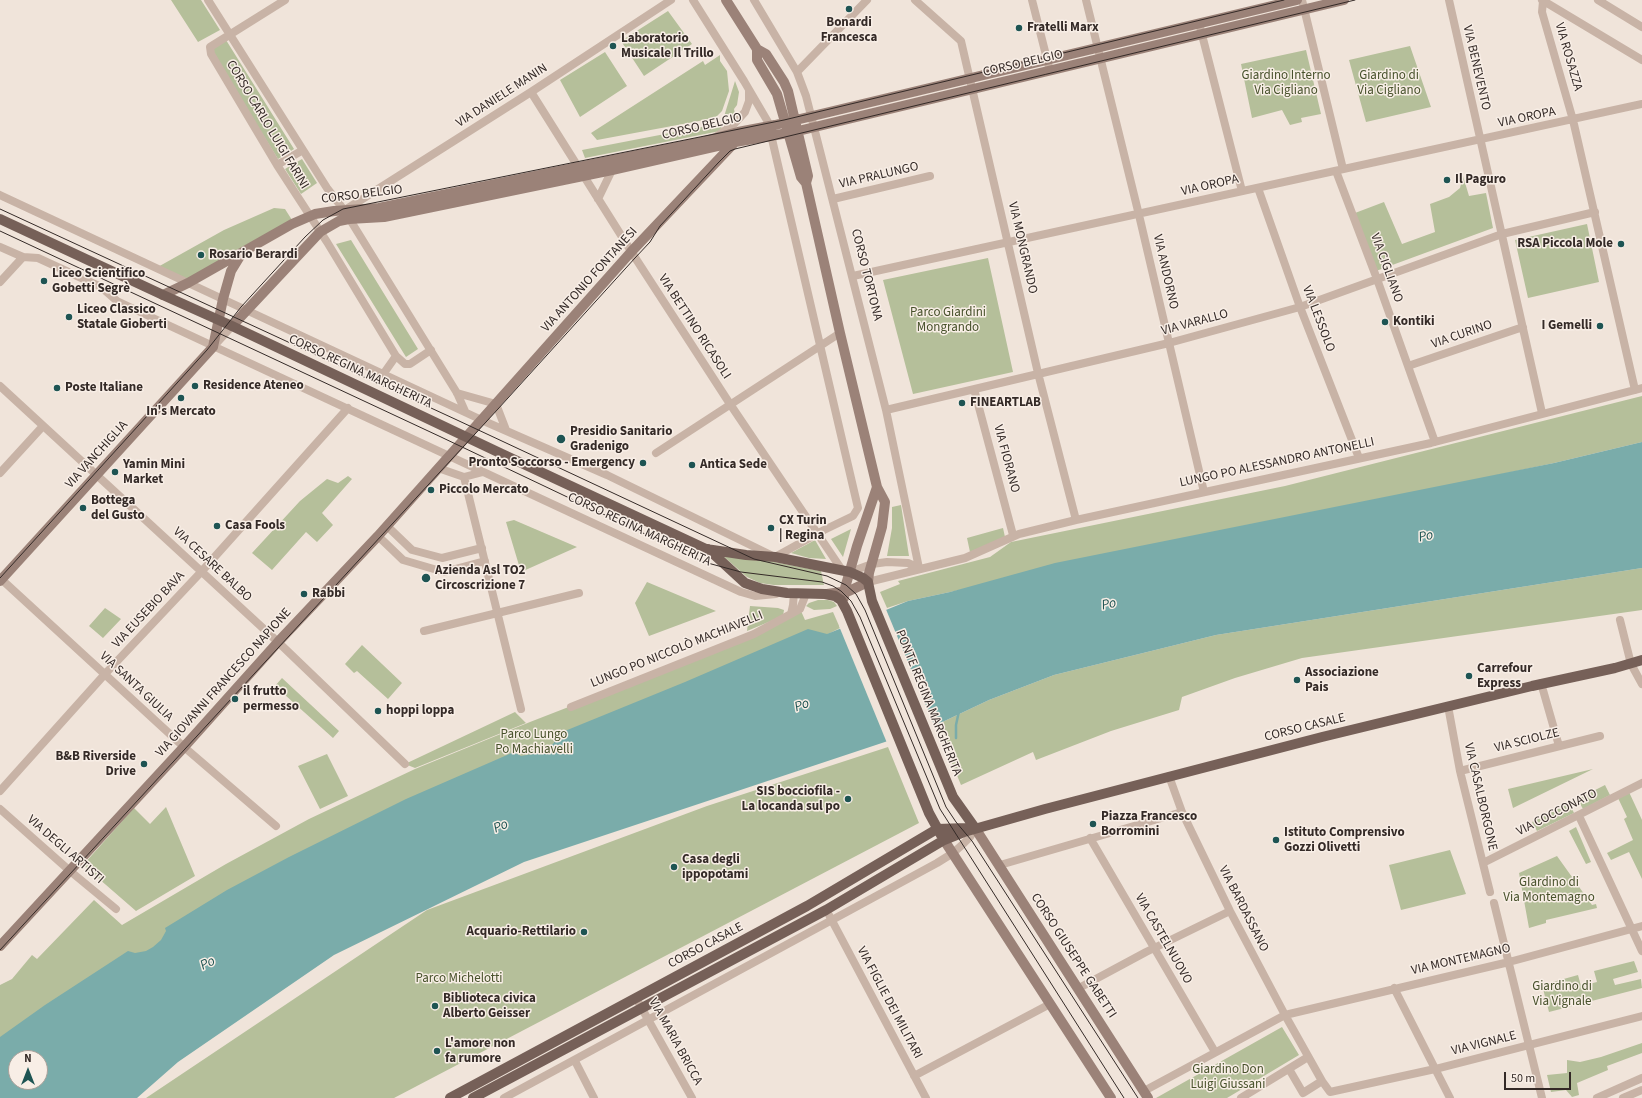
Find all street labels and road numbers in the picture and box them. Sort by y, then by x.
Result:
street label: VIA ROSAZZA [1551,21,1585,93]
street label: VIA BENEVENTO [1459,24,1493,112]
street label: CORSO BELGIO [981,47,1065,81]
street label: CORSO CARLO LUIGI FARINI [222,58,312,192]
street label: VIA DANIELE MANIN [453,61,551,131]
street label: VIA OROPA [1497,104,1557,132]
street label: CORSO BELGIO [660,110,744,144]
street label: VIA PRALUNGO [838,159,920,193]
street label: VIA OROPA [1180,172,1240,200]
street label: CORSO BELGIO [321,182,403,208]
street label: VIA MONGRANDO [1004,201,1040,295]
street label: VIA ANTONIO FONTANESI [539,224,641,336]
street label: CORSO TORTONA [847,227,885,323]
street label: VIA CIGLIANO [1366,231,1406,305]
street label: VIA ANDORNO [1149,233,1181,311]
street label: VIA BETTINO RICASOLI [654,272,734,382]
street label: VIA LESSOLO [1298,284,1338,354]
street label: VIA VARALLO [1160,307,1230,339]
street label: VIA CURINO [1430,317,1494,353]
street label: CORSO REGINA MARGHERITA [286,332,434,412]
street label: VIA VANCHIGLIA [62,418,132,492]
street label: VIA FIORANO [989,423,1023,495]
street label: LUNGO PO ALESSANDRO ANTONELLI [1178,435,1376,491]
street label: CORSO REGINA MARGHERITA [565,490,713,570]
street label: VIA CESARE BALBO [169,524,255,606]
street label: VIA EUSEBIO BAVA [110,568,188,652]
street label: VIA GIOVANNI FRANCESCO NAPIONE [153,605,295,761]
street label: LUNGO PO NICCOLÒ MACHIAVELLI [589,608,765,692]
street label: PONTE REGINA MARGHERITA [892,628,964,778]
street label: VIA SANTA GIULIA [96,649,176,725]
street label: CORSO CASALE [1263,710,1347,746]
street label: VIA SCIOLZE [1493,725,1561,757]
street label: VIA CASALBORGONE [1460,742,1500,852]
street label: VIA COCCONATO [1514,786,1600,840]
street label: VIA DEGLI ARTISTI [23,812,107,888]
street label: VIA BARDASSANO [1215,863,1271,955]
street label: CORSO GIUSEPPE GABETTI [1027,891,1119,1021]
street label: VIA CASTELNUOVO [1131,891,1195,987]
street label: CORSO CASALE [666,920,746,972]
street label: VIA MONTEMAGNO [1410,941,1512,979]
street label: VIA FIGLIE DEI MILITARI [853,944,925,1062]
street label: VIA MARIA BRICCA [645,996,705,1088]
street label: VIA VIGNALE [1450,1028,1518,1060]

